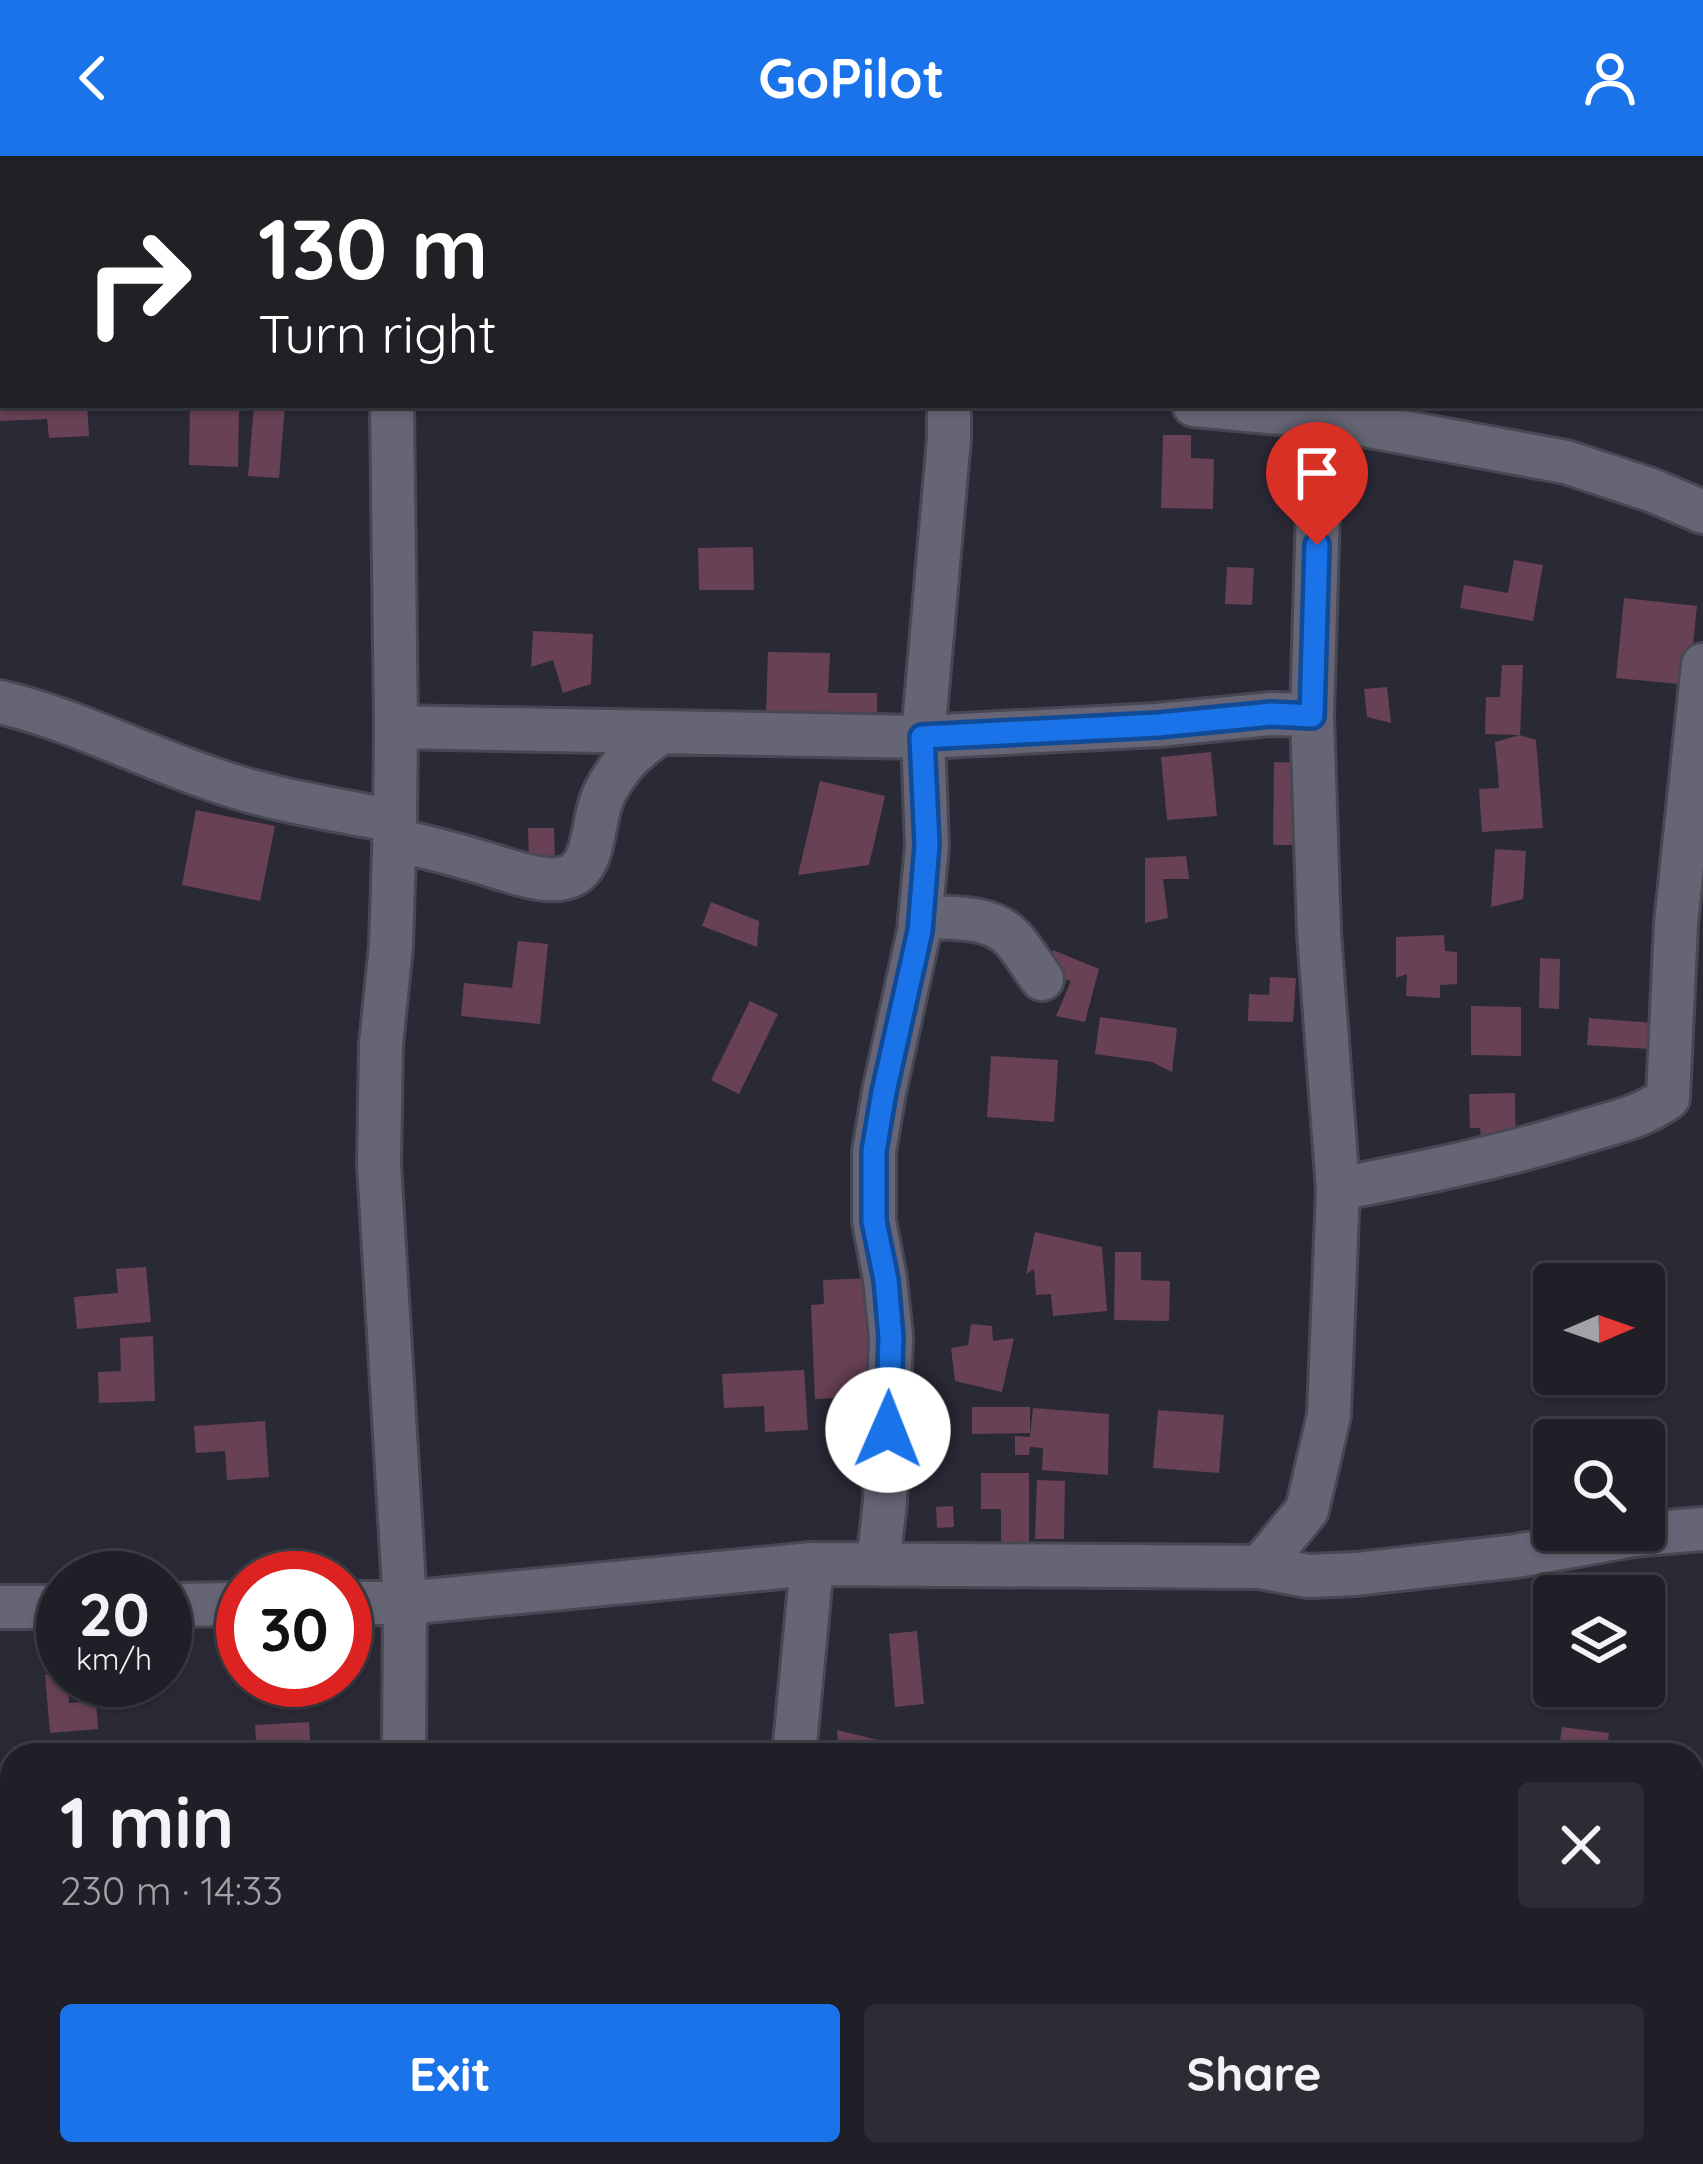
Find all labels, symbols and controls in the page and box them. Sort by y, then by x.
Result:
text: GoPilot [758,44,945,112]
icon: back [60,45,126,111]
icon: person [1577,45,1643,111]
text: 130 m [258,195,488,300]
icon: right [60,204,216,360]
text: Turn right [258,299,497,367]
pin [1266,422,1368,545]
icon: arrive [1284,440,1350,506]
north arrow [1533,1263,1665,1395]
map controls [1533,1263,1665,1707]
position arrow [825,1367,951,1493]
button: search [1533,1419,1665,1551]
speed limit sign: 30 [216,1551,372,1707]
button: layers [1533,1575,1665,1707]
text: 20 [79,1576,149,1651]
text: km/h [76,1640,152,1678]
text: 1 min [60,1776,234,1866]
button: close [1518,1782,1644,1908]
text: 230 m · 14:33 [60,1866,283,1915]
button: Exit [60,2004,840,2142]
button: Share [864,2004,1644,2142]

